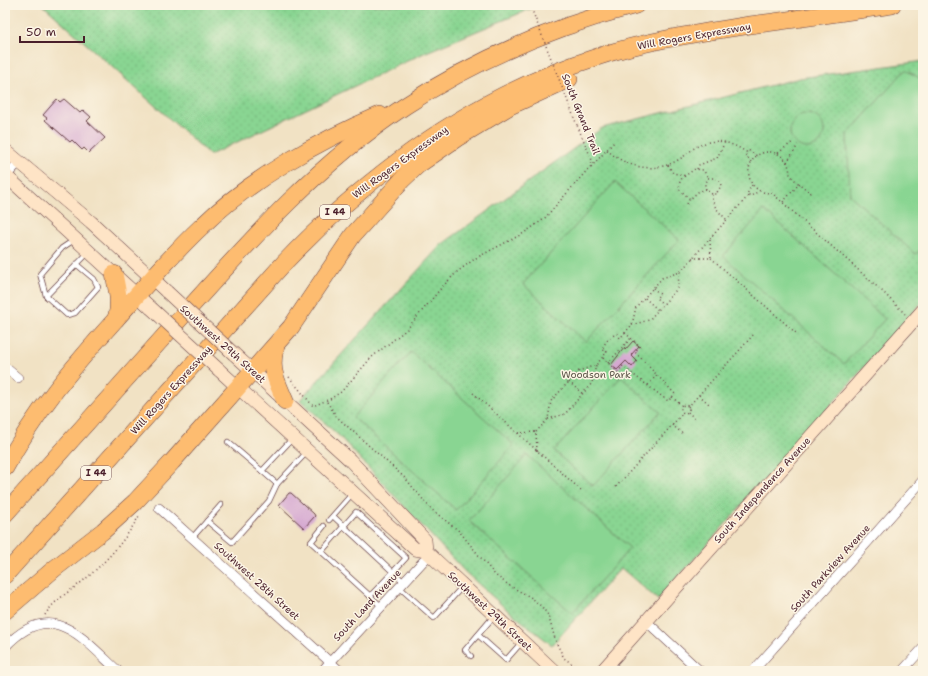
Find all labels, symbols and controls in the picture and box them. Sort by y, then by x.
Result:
scale bar [20,18,84,44]
street label: Will Rogers Expressway [636,20,752,52]
text: 50 m [26,24,56,40]
street label: South Grand Trail [559,72,603,156]
street label: Will Rogers Expressway [350,123,451,201]
road number: I 44 [320,205,350,219]
street label: Southwest 29th Street [178,302,268,386]
street label: Will Rogers Expressway [128,343,215,437]
park label: Woodson Park [561,368,631,381]
street label: South Independence Avenue [711,434,813,546]
road number: I 44 [81,466,111,480]
street label: South Parkview Avenue [787,521,873,614]
street label: Southwest 28th Street [211,539,303,623]
street label: South Land Avenue [330,566,404,644]
street label: Southwest 29th Street [445,569,535,653]

